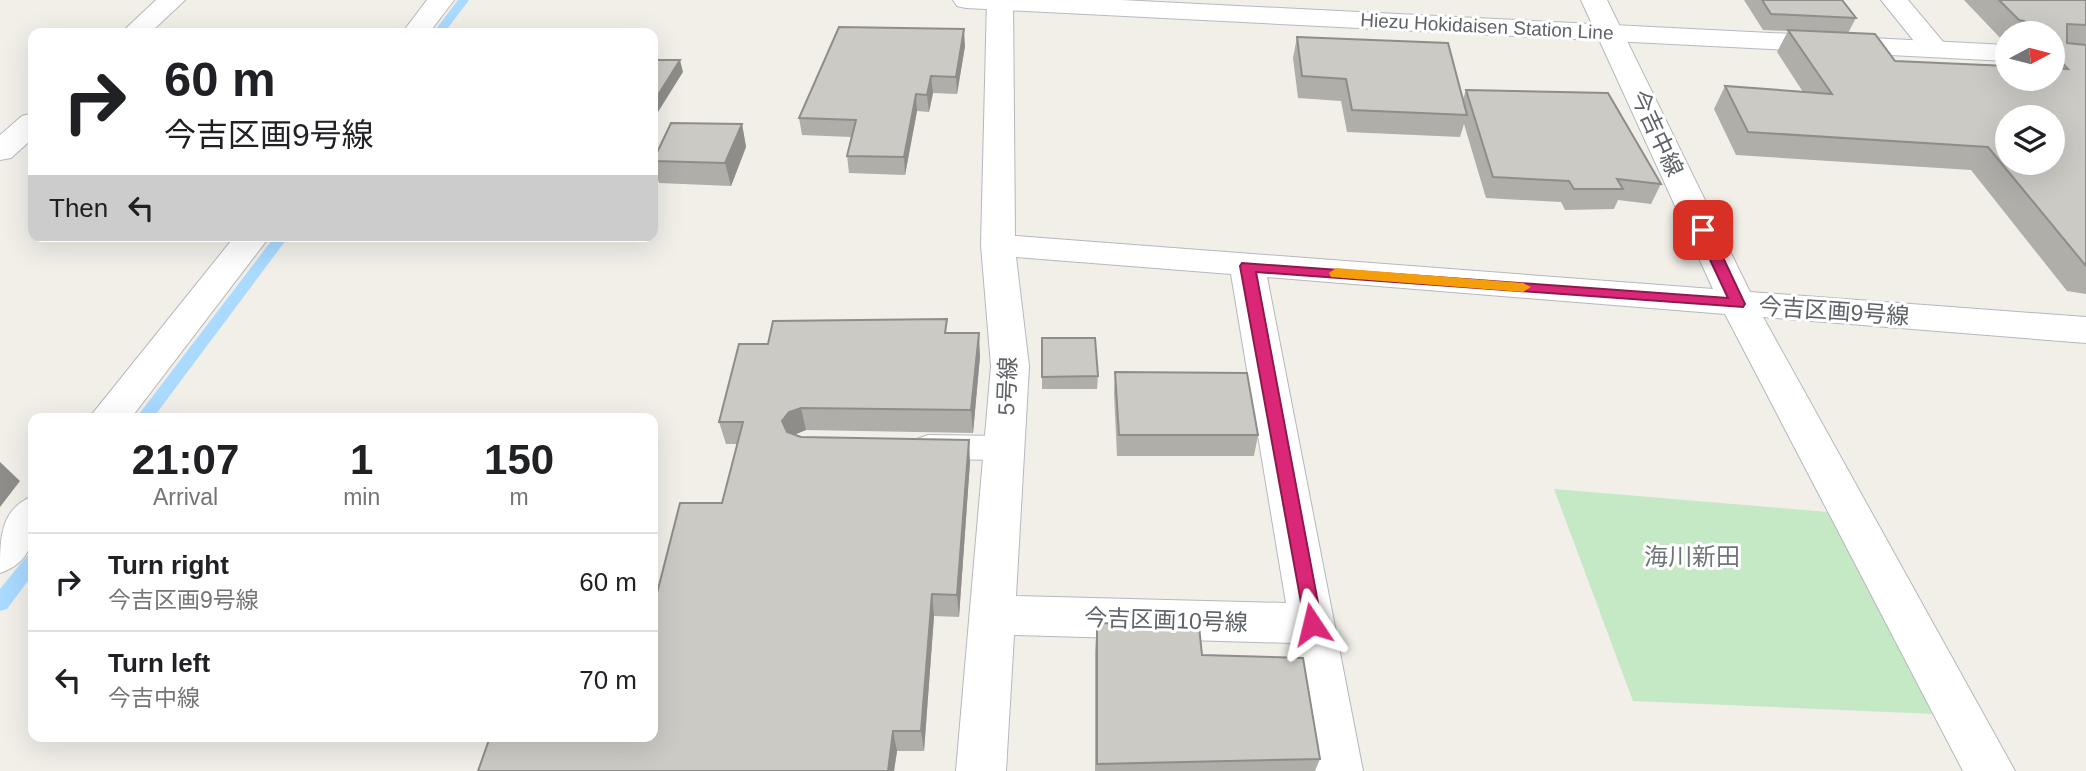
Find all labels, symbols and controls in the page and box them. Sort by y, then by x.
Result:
street label: Hiezu Hokidaisen Station Line [1360,9,1614,44]
north arrow [1995,21,2065,91]
map controls [1995,21,2065,175]
text: 60 m [164,52,276,106]
icon: right [49,56,140,147]
street label: 今吉中線 [1626,86,1688,180]
button: layers [1995,105,2065,175]
text: 今吉区画9号線 [164,117,374,153]
icon: left [122,189,160,227]
text: Then [49,193,108,223]
pin [1673,200,1733,260]
icon: arrive [1684,211,1722,249]
street label: 今吉区画9号線 [1758,293,1910,329]
street label: 5号線 [993,356,1021,416]
text: 21:07 [132,436,239,483]
text: 1 [350,436,373,483]
text: 150 [484,436,554,483]
text: Arrival [153,484,218,510]
text: min [343,484,380,510]
text: m [510,484,529,510]
district label: 海川新田 [1644,543,1740,570]
text: Turn right [108,550,229,580]
icon: right [49,563,87,601]
text: 60 m [579,567,637,597]
text: 今吉区画9号線 [108,587,259,613]
position arrow [1275,587,1349,661]
street label: 今吉区画10号線 [1084,604,1248,636]
text: Turn left [108,648,210,678]
icon: left [49,661,87,699]
text: 70 m [579,665,637,695]
text: 今吉中線 [108,685,200,711]

